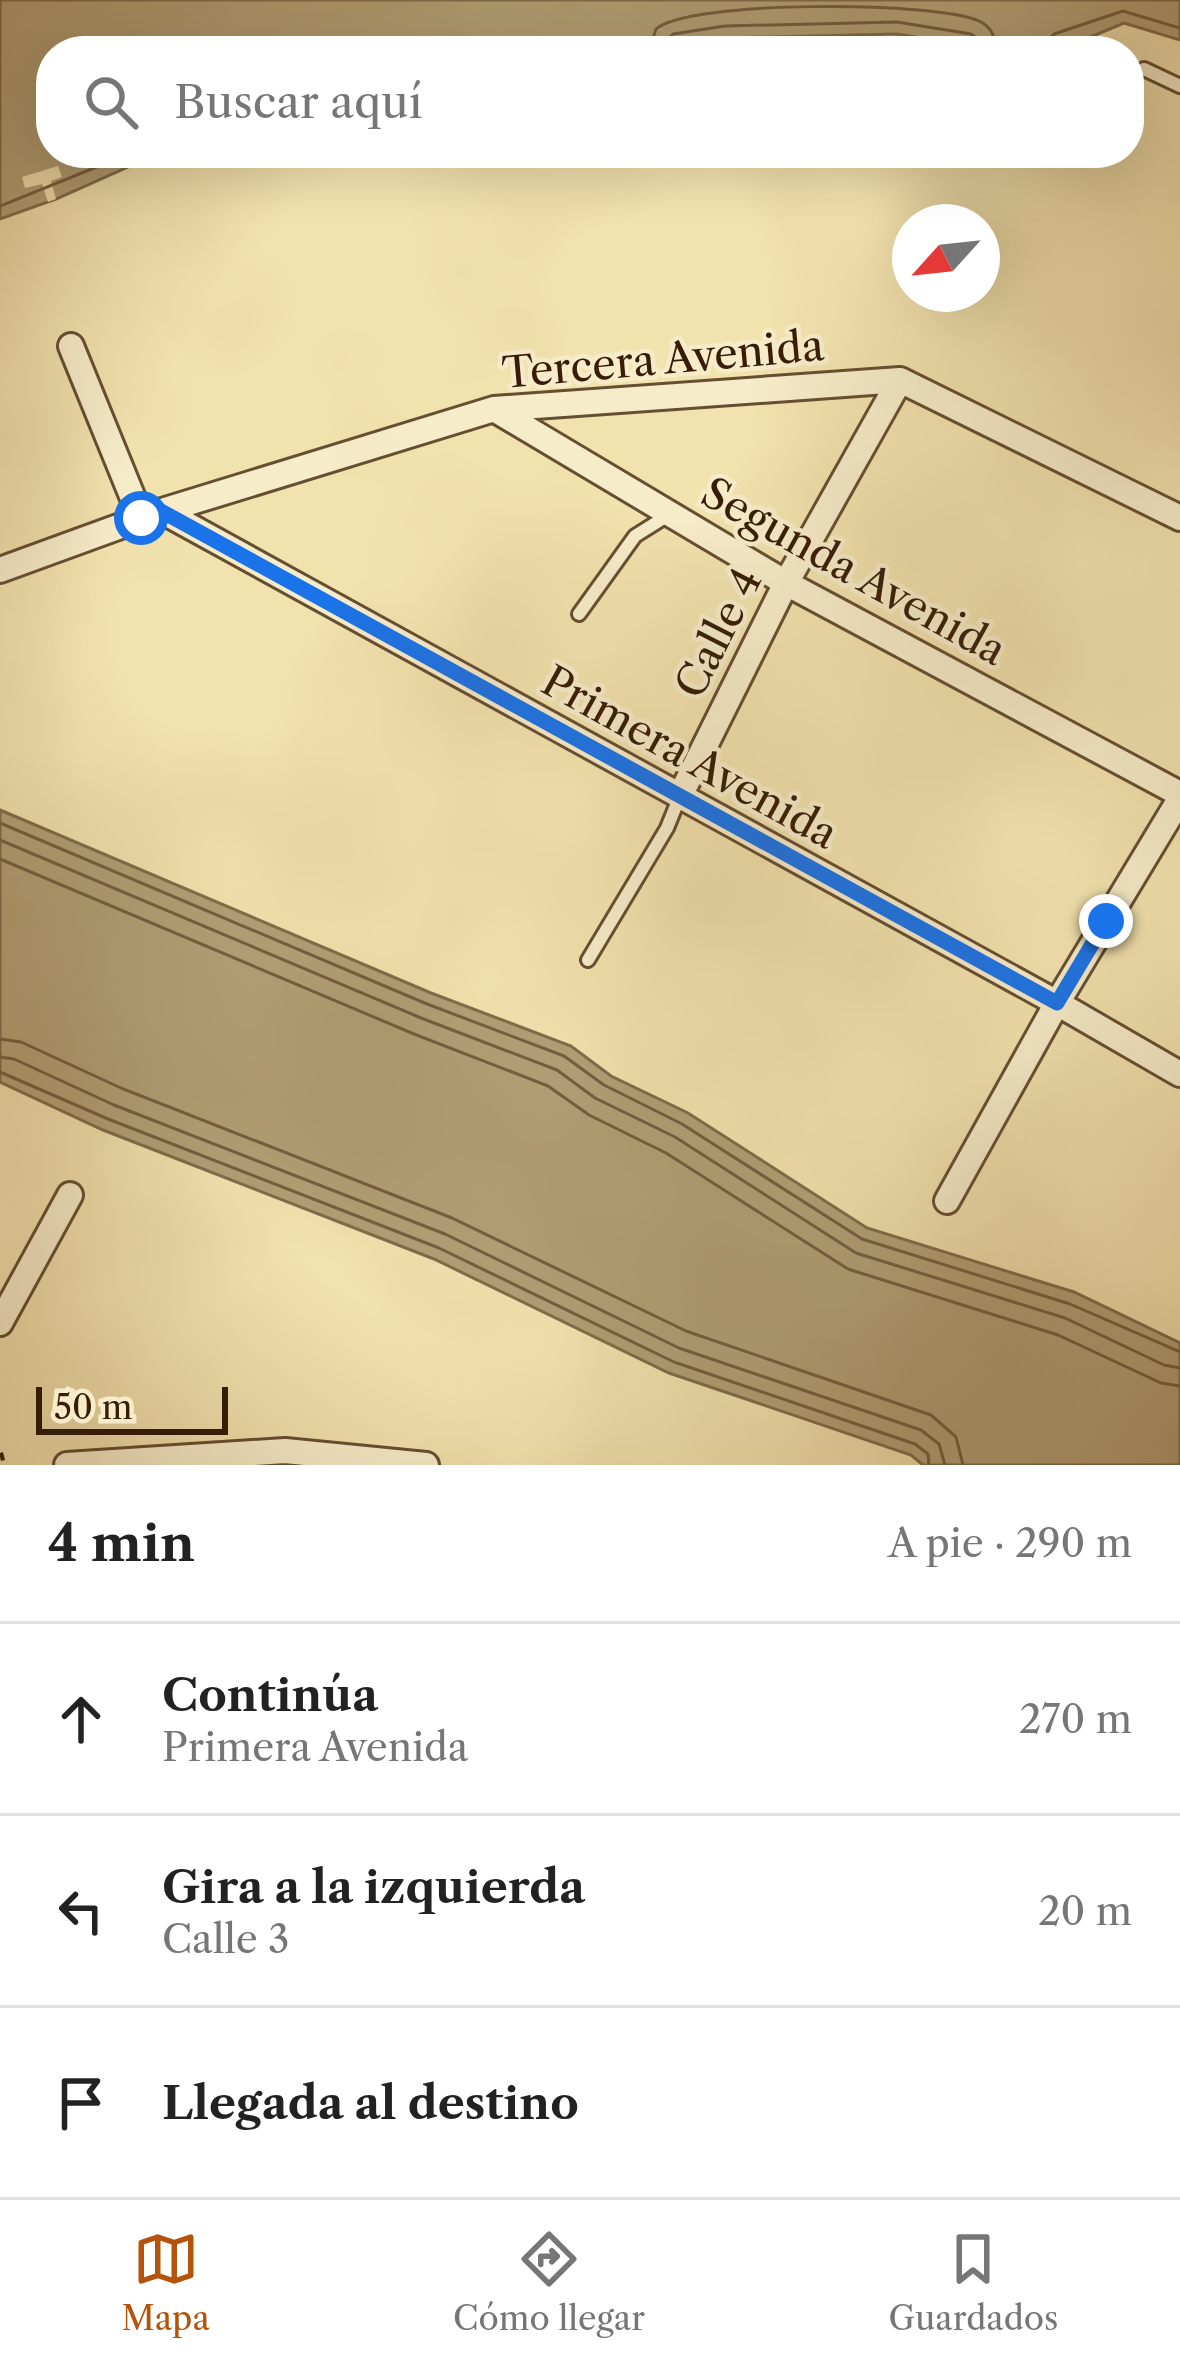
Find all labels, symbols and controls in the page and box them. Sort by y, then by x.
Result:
search box [36,36,1144,168]
icon: search [78,69,144,135]
text: Buscar aquí [174,74,423,130]
north arrow [892,204,1000,312]
street label: Tercera Avenida [500,319,827,399]
street label: Segunda Avenida [693,466,1016,677]
route start [114,491,168,545]
street label: Calle 4 [663,560,773,706]
street label: Primera Avenida [533,654,848,860]
route end [1079,894,1133,948]
scale bar [36,1381,228,1434]
text: 50 m [54,1387,132,1428]
text: 4 min [48,1512,195,1574]
text: A pie · 290 m [888,1519,1132,1567]
text: Continúa [162,1667,378,1723]
icon: ahead [48,1686,114,1752]
text: 270 m [1019,1695,1132,1743]
text: Primera Avenida [162,1723,468,1771]
text: Gira a la izquierda [162,1859,585,1915]
icon: left [48,1878,114,1944]
text: 20 m [1038,1887,1132,1935]
text: Calle 3 [162,1915,290,1963]
icon: arrive [48,2070,114,2136]
text: Llegada al destino [162,2075,579,2131]
tab: Mapa [122,2226,210,2339]
tab: Cómo llegar [453,2226,645,2339]
tab: Guardados [888,2226,1058,2339]

